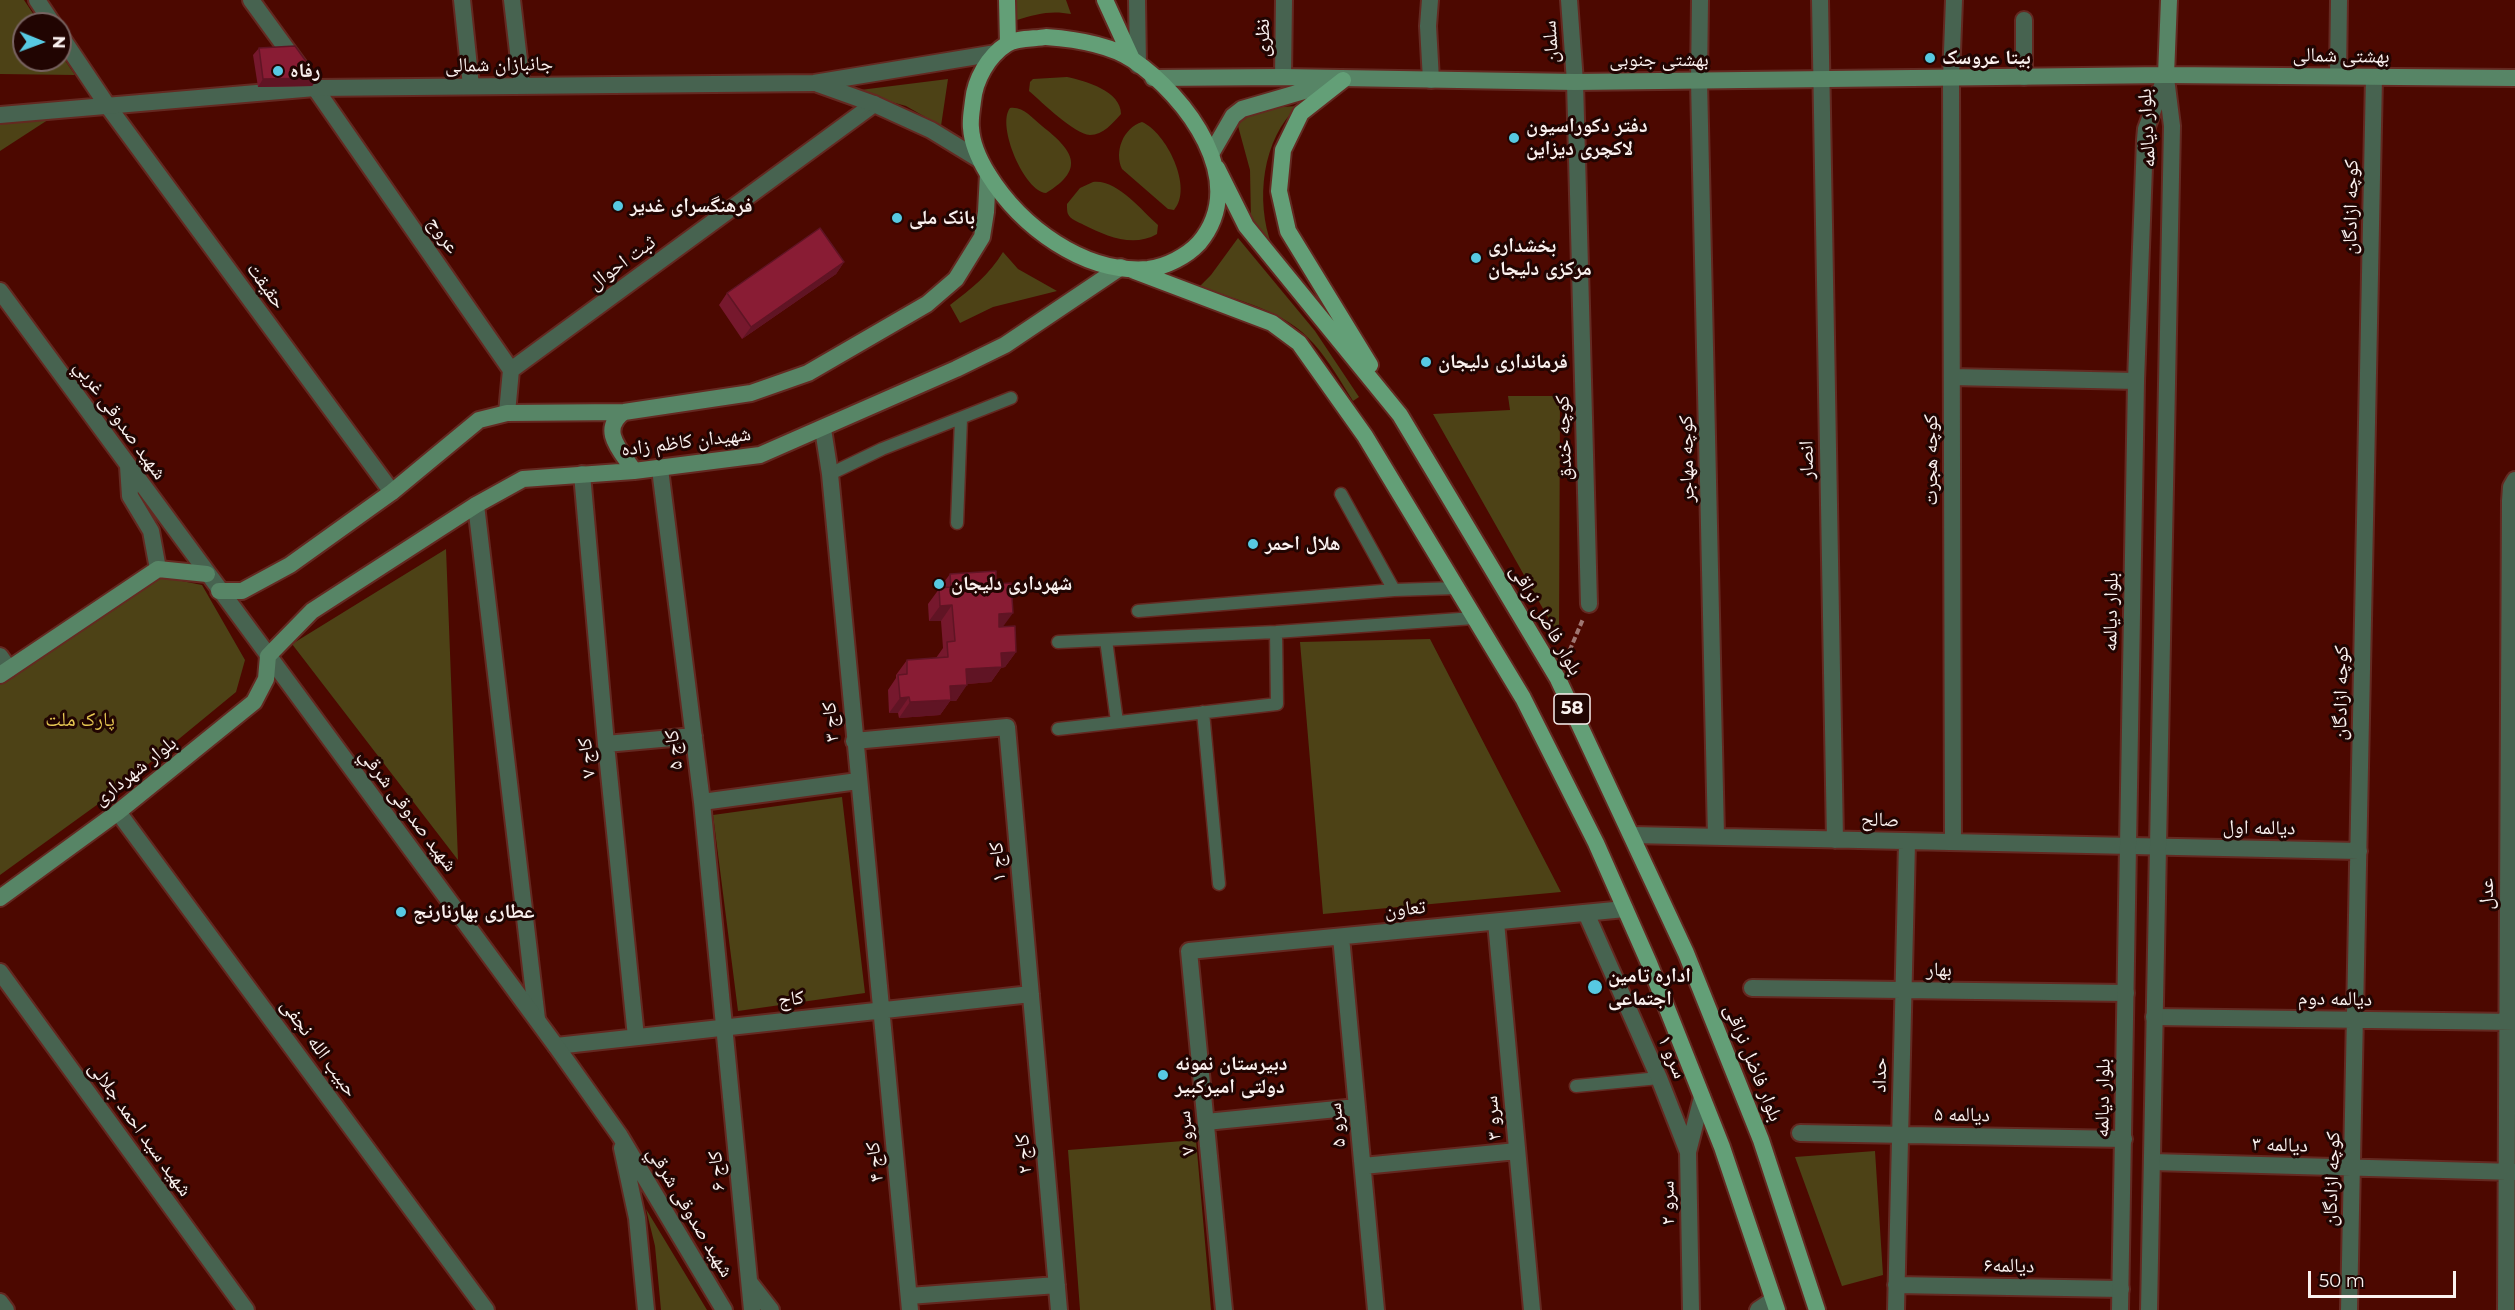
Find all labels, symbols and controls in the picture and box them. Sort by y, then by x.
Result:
north arrow [12,12,72,72]
street label: نظری [1251,19,1275,57]
street label: سلمان [1538,20,1564,64]
text: N [49,36,68,49]
street label: بهشتی شمالی [2292,43,2390,69]
place label: بیتا عروسک [1942,46,2031,70]
street label: بهشتی جنوبی [1609,48,1709,72]
marker: بیتا عروسک [1923,51,1937,65]
street label: جانبازان شمالی [445,52,553,78]
place label: رفاه [290,59,320,83]
marker: رفاه [271,64,285,78]
street label: بلوار دیالمه [2133,88,2161,168]
place label: دفتر دکوراسیون لاکچری دیزاین [1526,114,1648,161]
marker: دفتر دکوراسیون لاکچری دیزاین [1507,131,1521,145]
street label: کوچه ازادگان [2338,159,2364,255]
place label: فرهنگسرای غدیر [630,194,753,218]
marker: فرهنگسرای غدیر [611,199,625,213]
place label: بانک ملی [909,206,975,230]
marker: بانک ملی [890,211,904,225]
street label: عروج [422,212,464,258]
street label: ثبت احوال [583,230,661,296]
place label: بخشداری مرکزی دلیجان [1488,234,1592,281]
marker: بخشداری مرکزی دلیجان [1469,251,1483,265]
street label: حقیقت [241,258,291,314]
place label: فرمانداری دلیجان [1438,350,1568,374]
street label: شهید صدوقی غربي [69,355,171,485]
marker: فرمانداری دلیجان [1419,355,1433,369]
street label: کوچه خندق [1551,395,1577,481]
street label: کوچه هجرت [1919,414,1943,506]
street label: کوچه مهاجر [1674,415,1700,503]
street label: شهیدان کاظم زاده [620,422,752,462]
street label: انصار [1795,440,1819,480]
place label: هلال احمر [1265,532,1341,556]
marker: هلال احمر [1246,537,1260,551]
street label: بلوار فاضل نراقی [1505,560,1587,680]
place label: شهرداری دلیجان [951,572,1072,596]
street label: بلوار دیالمه [2098,572,2124,652]
marker: شهرداری دلیجان [932,577,946,591]
street label: کوچه ازادگان [2328,645,2354,741]
road number: 58 [1554,694,1590,724]
street label: کاج ۳ [817,701,845,743]
park label: پارک ملت [45,708,115,732]
street label: کاج ۵ [660,729,688,771]
street label: بلوار شهرداری [88,731,182,811]
street label: کاج ۷ [573,737,601,779]
street label: شهید صدوقی شرقي [354,744,462,876]
street label: صالح [1860,807,1900,833]
street label: دیالمه اول [2222,815,2296,841]
street label: کاج ۱ [984,841,1012,883]
street label: عدل [2475,878,2499,910]
street label: تعاون [1383,895,1427,923]
place label: عطاری بهارنارنج [413,900,535,924]
marker: عطاری بهارنارنج [394,905,408,919]
street label: بهار [1926,958,1952,982]
place label: اداره تامین اجتماعی [1608,964,1691,1011]
marker: اداره تامین اجتماعی [1586,978,1604,996]
street label: کاج [777,986,805,1012]
street label: دیالمه دوم [2298,986,2372,1012]
street label: حبیب الله نجفی [275,994,363,1102]
street label: بلوار فاضل نراقی [1719,1001,1787,1125]
street label: سرو ۱ [1652,1032,1692,1082]
place label: دبیرستان نمونه دولتی امیرکبیر [1175,1052,1287,1099]
street label: شهید سید احمد جلالی [83,1057,197,1201]
street label: حداد [1868,1057,1892,1093]
street label: بلوار دیالمه [2090,1058,2116,1138]
marker: دبیرستان نمونه دولتی امیرکبیر [1156,1068,1170,1082]
street label: سرو ۳ [1479,1095,1507,1141]
street label: سرو ۵ [1323,1101,1351,1149]
street label: دیالمه ۵ [1934,1103,1990,1127]
street label: سرو ۷ [1172,1109,1200,1157]
street label: کوچه ازادگان [2318,1131,2346,1227]
street label: دیالمه ۳ [2252,1132,2308,1158]
street label: کاج ۲ [1010,1133,1038,1175]
street label: کاج ۴ [861,1141,889,1183]
street label: شهید صدوقی شرقي [642,1142,738,1282]
street label: کاج ۶ [703,1150,731,1192]
street label: سرو ۲ [1656,1180,1680,1226]
street label: دیالمه۶ [1983,1254,2035,1278]
scale bar [2311,1259,2460,1297]
text: 50 m [2319,1270,2365,1292]

